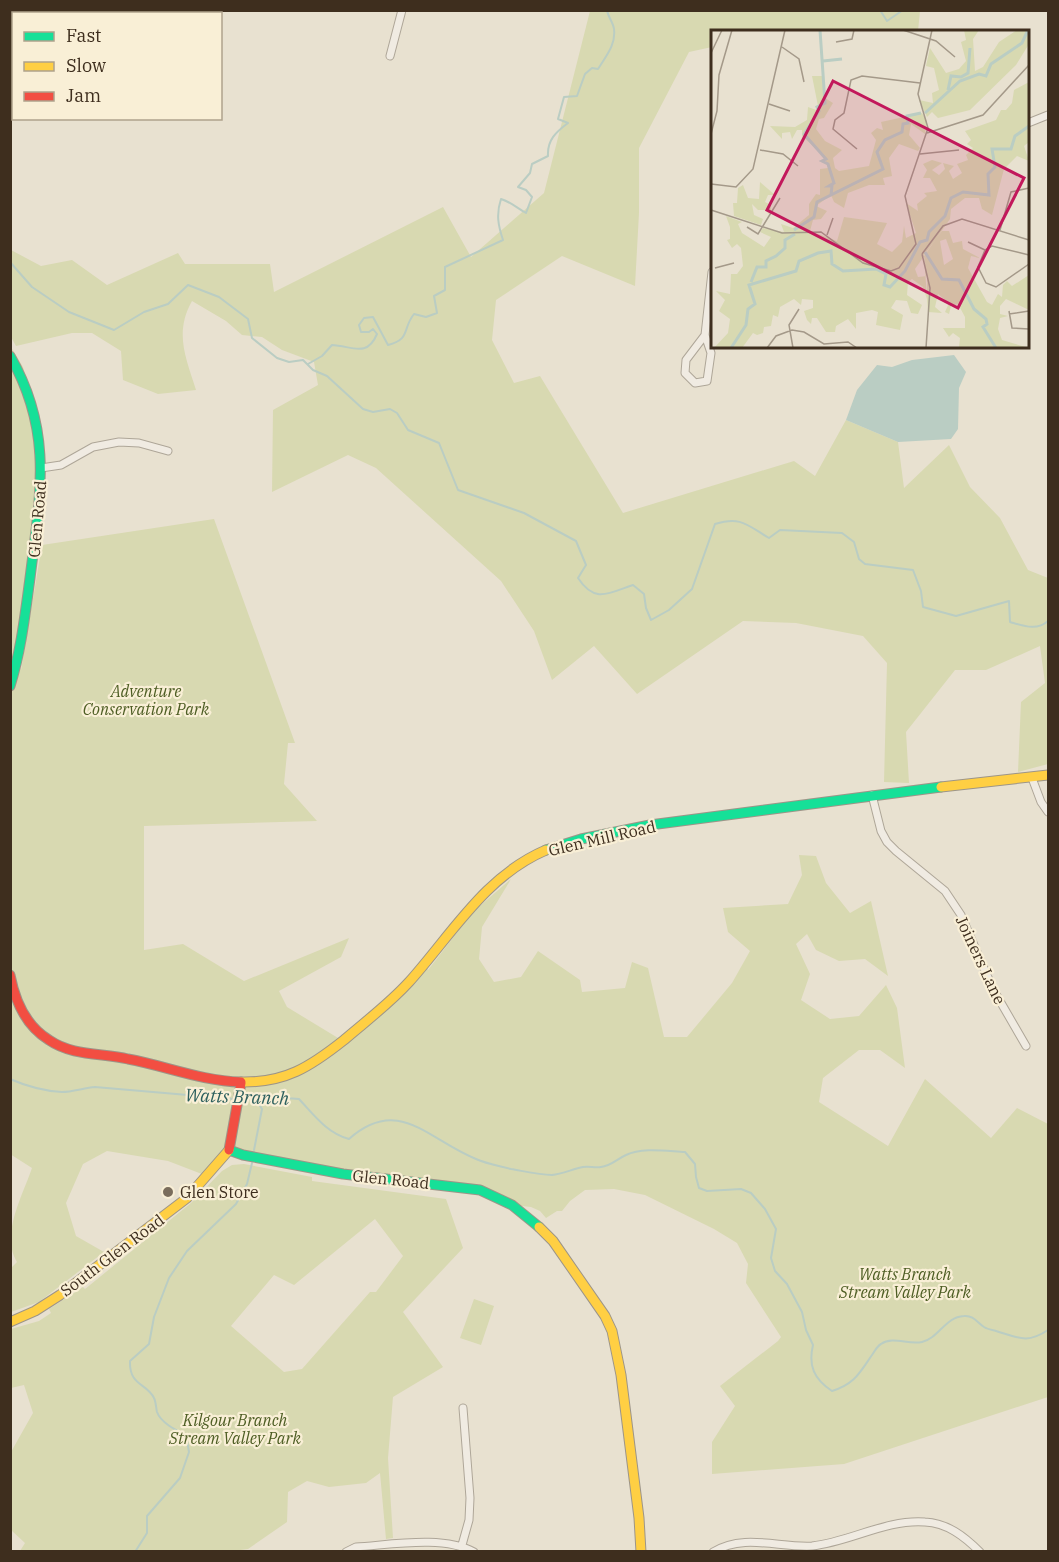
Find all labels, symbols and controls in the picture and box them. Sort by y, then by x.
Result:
legend [12,12,222,120]
text: Fast [66,24,101,47]
inset map [711,30,1029,348]
text: Slow [66,54,106,77]
text: Jam [66,84,101,107]
street label: Glen Road [24,480,50,558]
park label: Adventure Conservation Park [83,681,210,719]
street label: Glen Mill Road [546,816,658,860]
street label: Joiners Lane [952,912,1010,1008]
water label: Watts Branch [184,1083,290,1110]
street label: Glen Road [352,1165,431,1193]
place label: Glen Store [180,1182,259,1202]
marker: Glen Store [161,1185,175,1199]
street label: South Glen Road [56,1209,168,1301]
park label: Watts Branch Stream Valley Park [838,1264,971,1302]
park label: Kilgour Branch Stream Valley Park [168,1410,301,1448]

